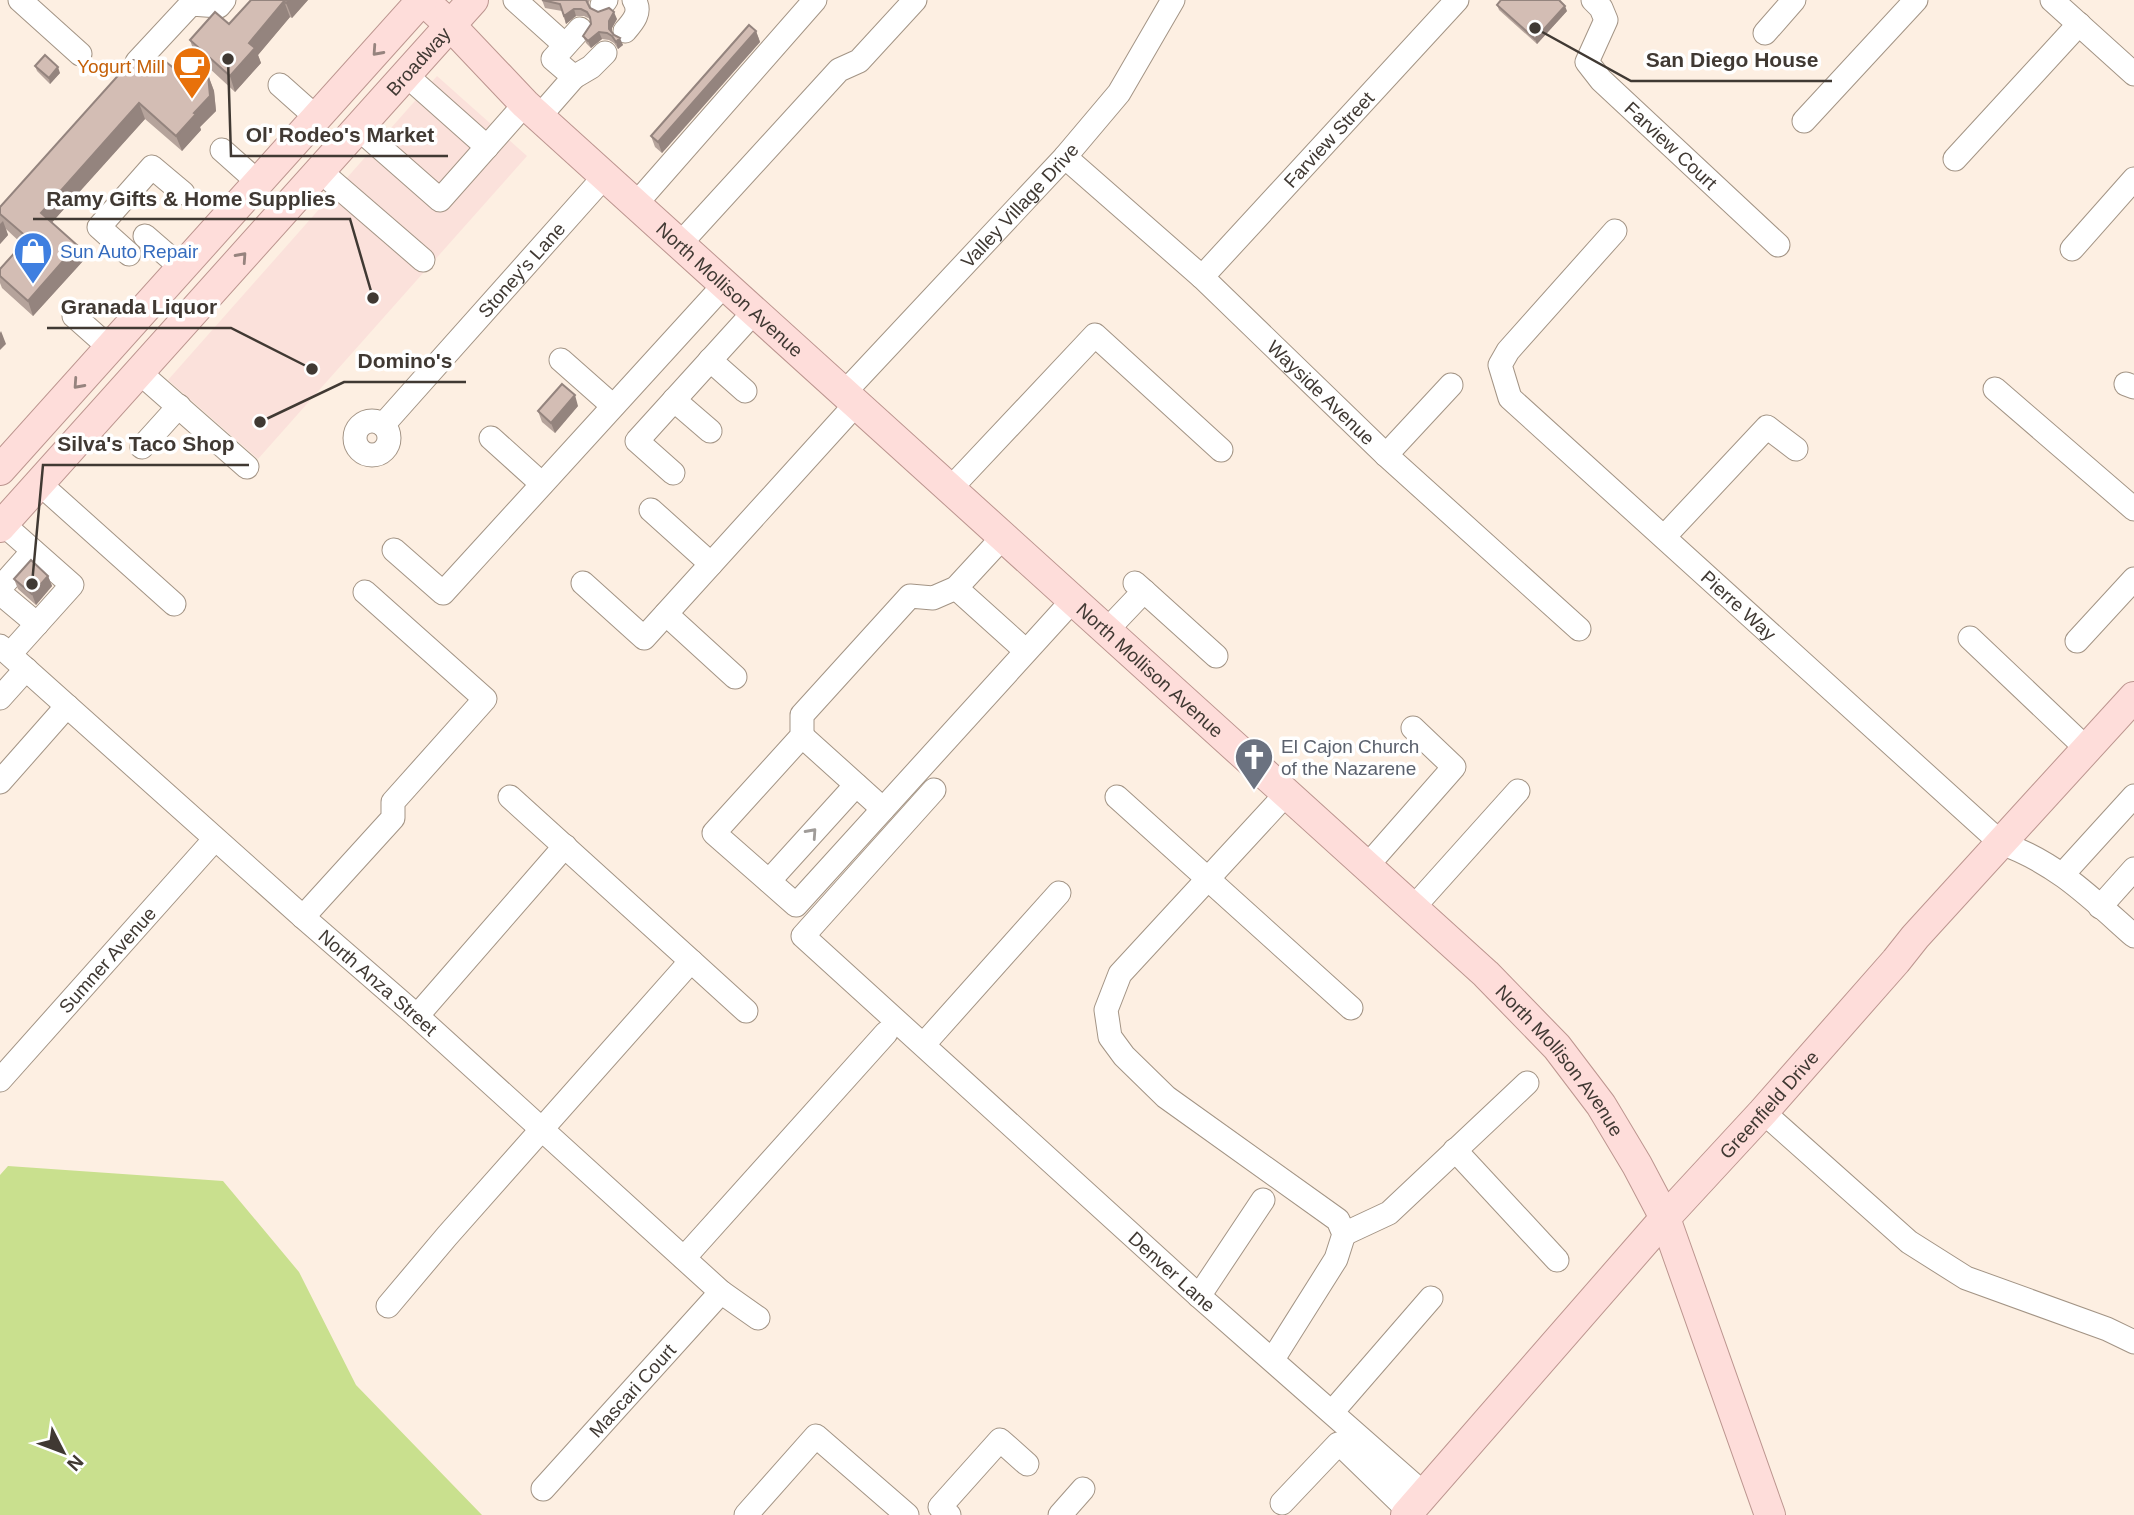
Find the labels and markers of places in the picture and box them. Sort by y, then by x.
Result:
callout: San Diego House [1631,39,1832,81]
cafe icon: Yogurt Mill [171,45,213,100]
place label: Yogurt Mill [77,56,165,77]
callout: Ol' Rodeo's Market [231,114,448,156]
callout: Ramy Gifts & Home Supplies [33,177,350,219]
shop icon: Sun Auto Repair [12,230,54,285]
place label: Sun Auto Repair [60,241,199,262]
callout: Granada Liquor [47,286,231,328]
callout: Domino's [344,340,466,382]
callout: Silva's Taco Shop [43,423,249,465]
church icon: El Cajon Church of the Nazarene [1233,736,1275,791]
place label: El Cajon Church of the Nazarene [1281,736,1419,779]

